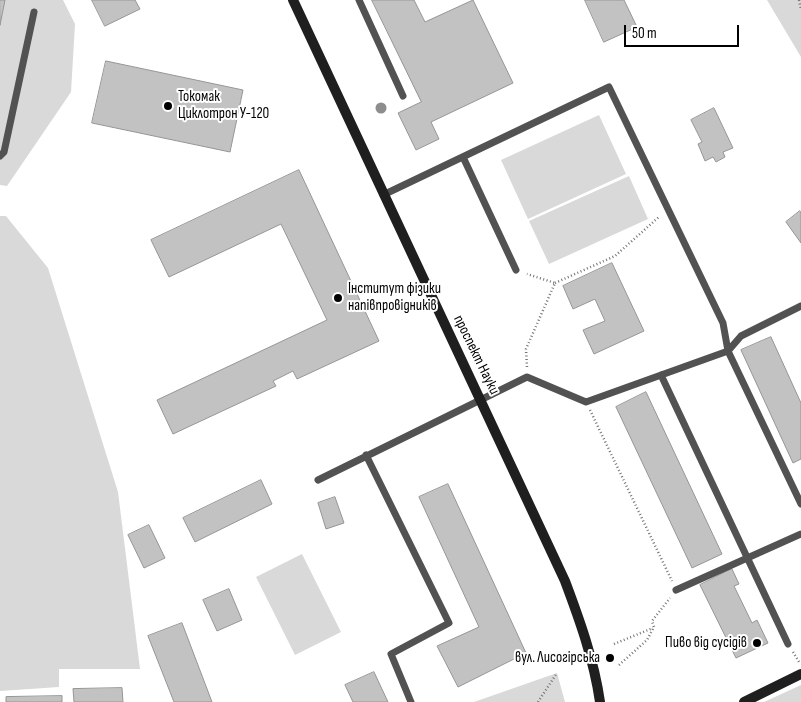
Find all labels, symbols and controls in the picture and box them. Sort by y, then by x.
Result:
scale bar [626,15,741,47]
text: 50 m [632,24,657,43]
place label: Токомак Циклотрон У-120 [178,88,269,123]
marker: Токомак Циклотрон У-120 [162,100,174,112]
place label: Інститут фізики напівпровідників [348,280,441,315]
marker: Інститут фізики напівпровідників [332,292,344,304]
street label: проспект Науки [449,312,503,398]
place label: Пиво від сусідів [665,634,747,652]
marker: Пиво від сусідів [751,637,763,649]
place label: вул. Лисогірська [515,649,600,667]
marker: вул. Лисогірська [604,652,616,664]

